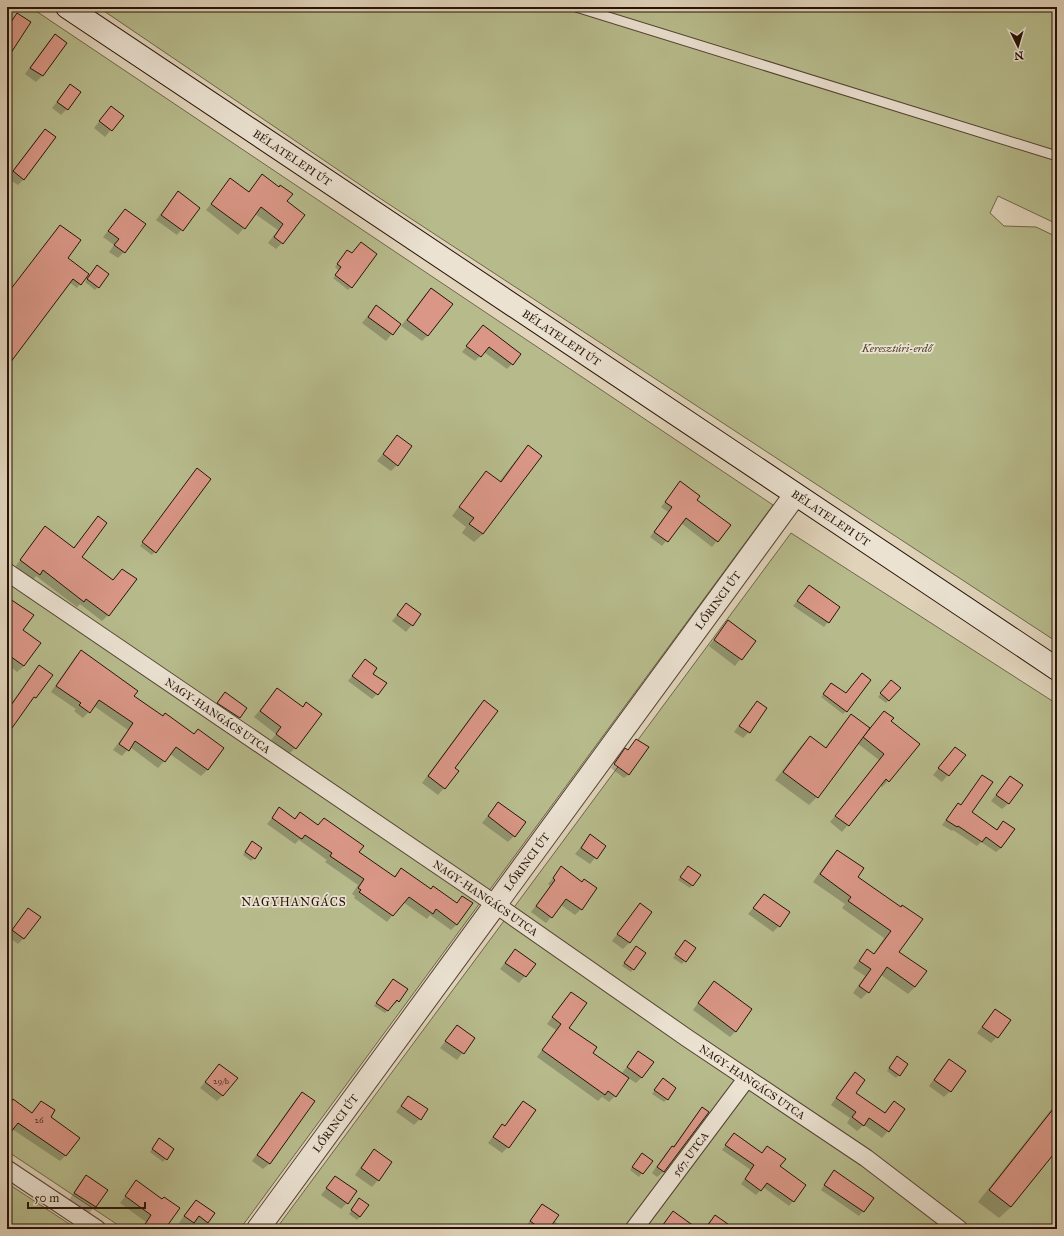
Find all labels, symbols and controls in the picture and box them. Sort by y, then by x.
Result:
north arrow [998,26,1038,66]
text: N [1013,49,1024,62]
street label: BÉLATELEPI ÚT [251,127,334,189]
street label: BÉLATELEPI ÚT [520,307,604,369]
park label: Keresztúri-erdő [861,342,934,355]
street label: BÉLATELEPI ÚT [789,487,873,549]
street label: LŐRINCI ÚT [692,568,744,632]
street label: NAGY-HANGÁCS UTCA [163,675,274,756]
street label: LŐRINCI ÚT [501,830,553,893]
street label: NAGY-HANGÁCS UTCA [431,857,541,939]
district label: NAGYHANGÁCS [241,894,347,909]
street label: NAGY-HANGÁCS UTCA [697,1042,808,1122]
house number: 29/b [213,1075,230,1086]
street label: LŐRINCI ÚT [310,1091,361,1155]
house number: 26 [34,1114,44,1125]
street label: 567. UTCA [669,1128,712,1179]
scale bar [28,1184,145,1210]
text: 50 m [34,1191,59,1205]

